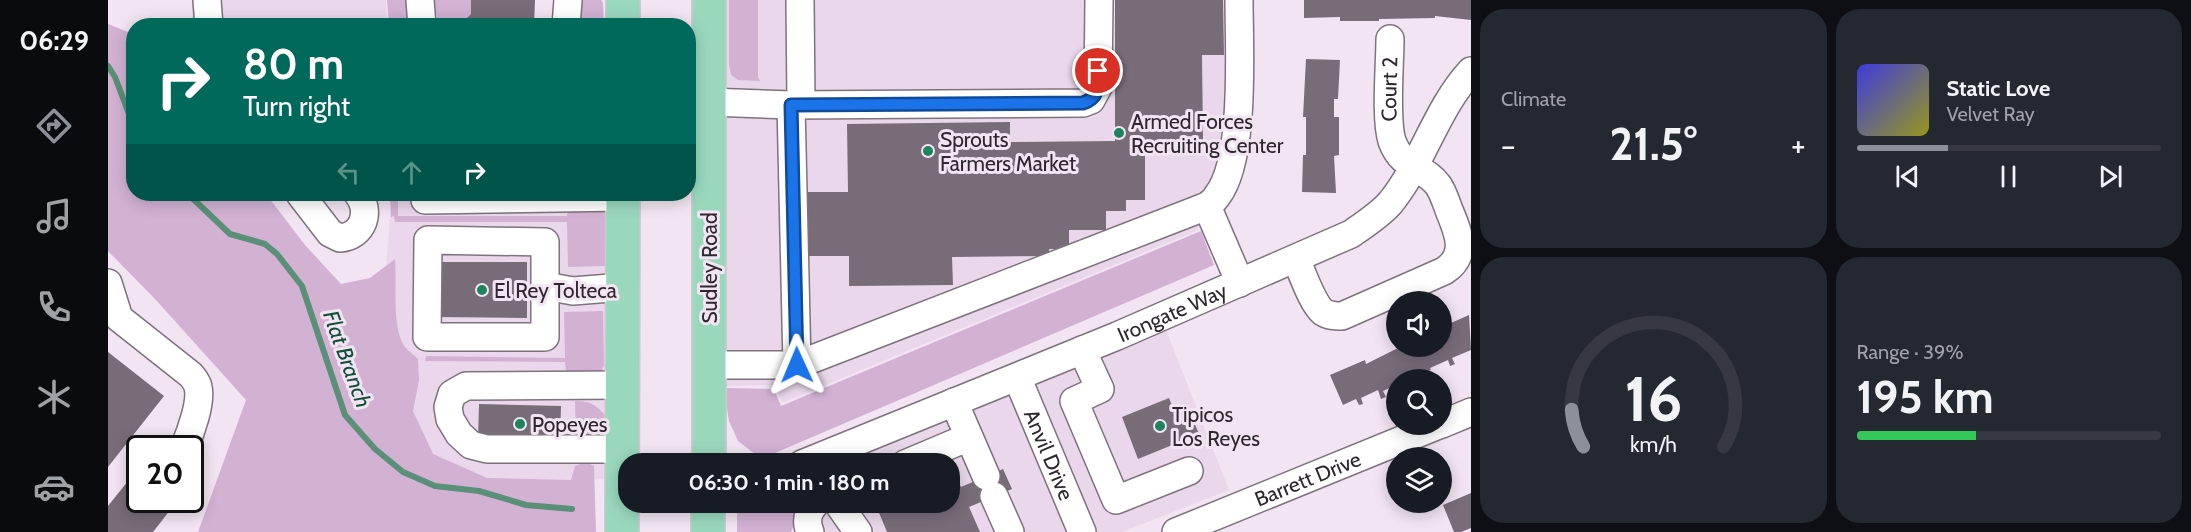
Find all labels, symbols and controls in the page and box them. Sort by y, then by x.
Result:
text: 06:29 [19,24,89,57]
text: 80 m [243,38,344,90]
icon: right [144,42,222,120]
pin [1072,45,1123,96]
icon: arrive [1081,54,1114,87]
street label: Court 2 [1376,56,1402,122]
text: Static Love [1947,75,2050,102]
text: Climate [1501,87,1566,111]
text: Turn right [243,90,350,123]
text: Velvet Ray [1947,102,2035,126]
icon: directions [33,105,75,147]
place label: Armed Forces Recruiting Center [1131,109,1284,158]
text: 21.5° [1609,117,1697,171]
text: − [1501,125,1516,165]
text: + [1791,125,1805,165]
marker: Armed Forces Recruiting Center [1112,126,1126,140]
place label: Sprouts Farmers Market [940,127,1076,176]
marker: Sprouts Farmers Market [921,144,935,158]
icon: left [332,156,365,189]
icon: ahead [395,156,428,189]
icon: right [458,156,491,189]
icon: previous [1891,160,1924,193]
icon: pause [1992,160,2025,193]
icon: next [2094,160,2127,193]
icon: music [33,195,75,237]
street label: Sudley Road [697,212,722,324]
street label: Irongate Way [1113,277,1231,347]
place label: El Rey Tolteca [494,278,617,303]
marker: El Rey Tolteca [475,283,489,297]
icon: phone [33,286,75,328]
map controls [1386,291,1452,513]
button: sound [1386,291,1452,357]
water label: Flat Branch [317,307,377,411]
position arrow [765,333,829,397]
text: Range · 39% [1857,340,1963,364]
text: 16 [1624,361,1682,437]
button: search [1386,369,1452,435]
text: 195 km [1857,370,1994,424]
icon: climate [33,376,75,418]
place label: Tipicos Los Reyes [1172,402,1260,451]
street label: Anvil Drive [1019,405,1080,504]
place label: Popeyes [532,412,608,437]
marker: Popeyes [513,417,527,431]
marker: Tipicos Los Reyes [1153,419,1167,433]
text: km/h [1630,431,1677,457]
speed limit sign: 20 [126,435,204,513]
street label: Barrett Drive [1251,446,1365,511]
button: layers [1386,447,1452,513]
icon: car [33,466,75,508]
text: 06:30 · 1 min · 180 m [689,469,889,496]

